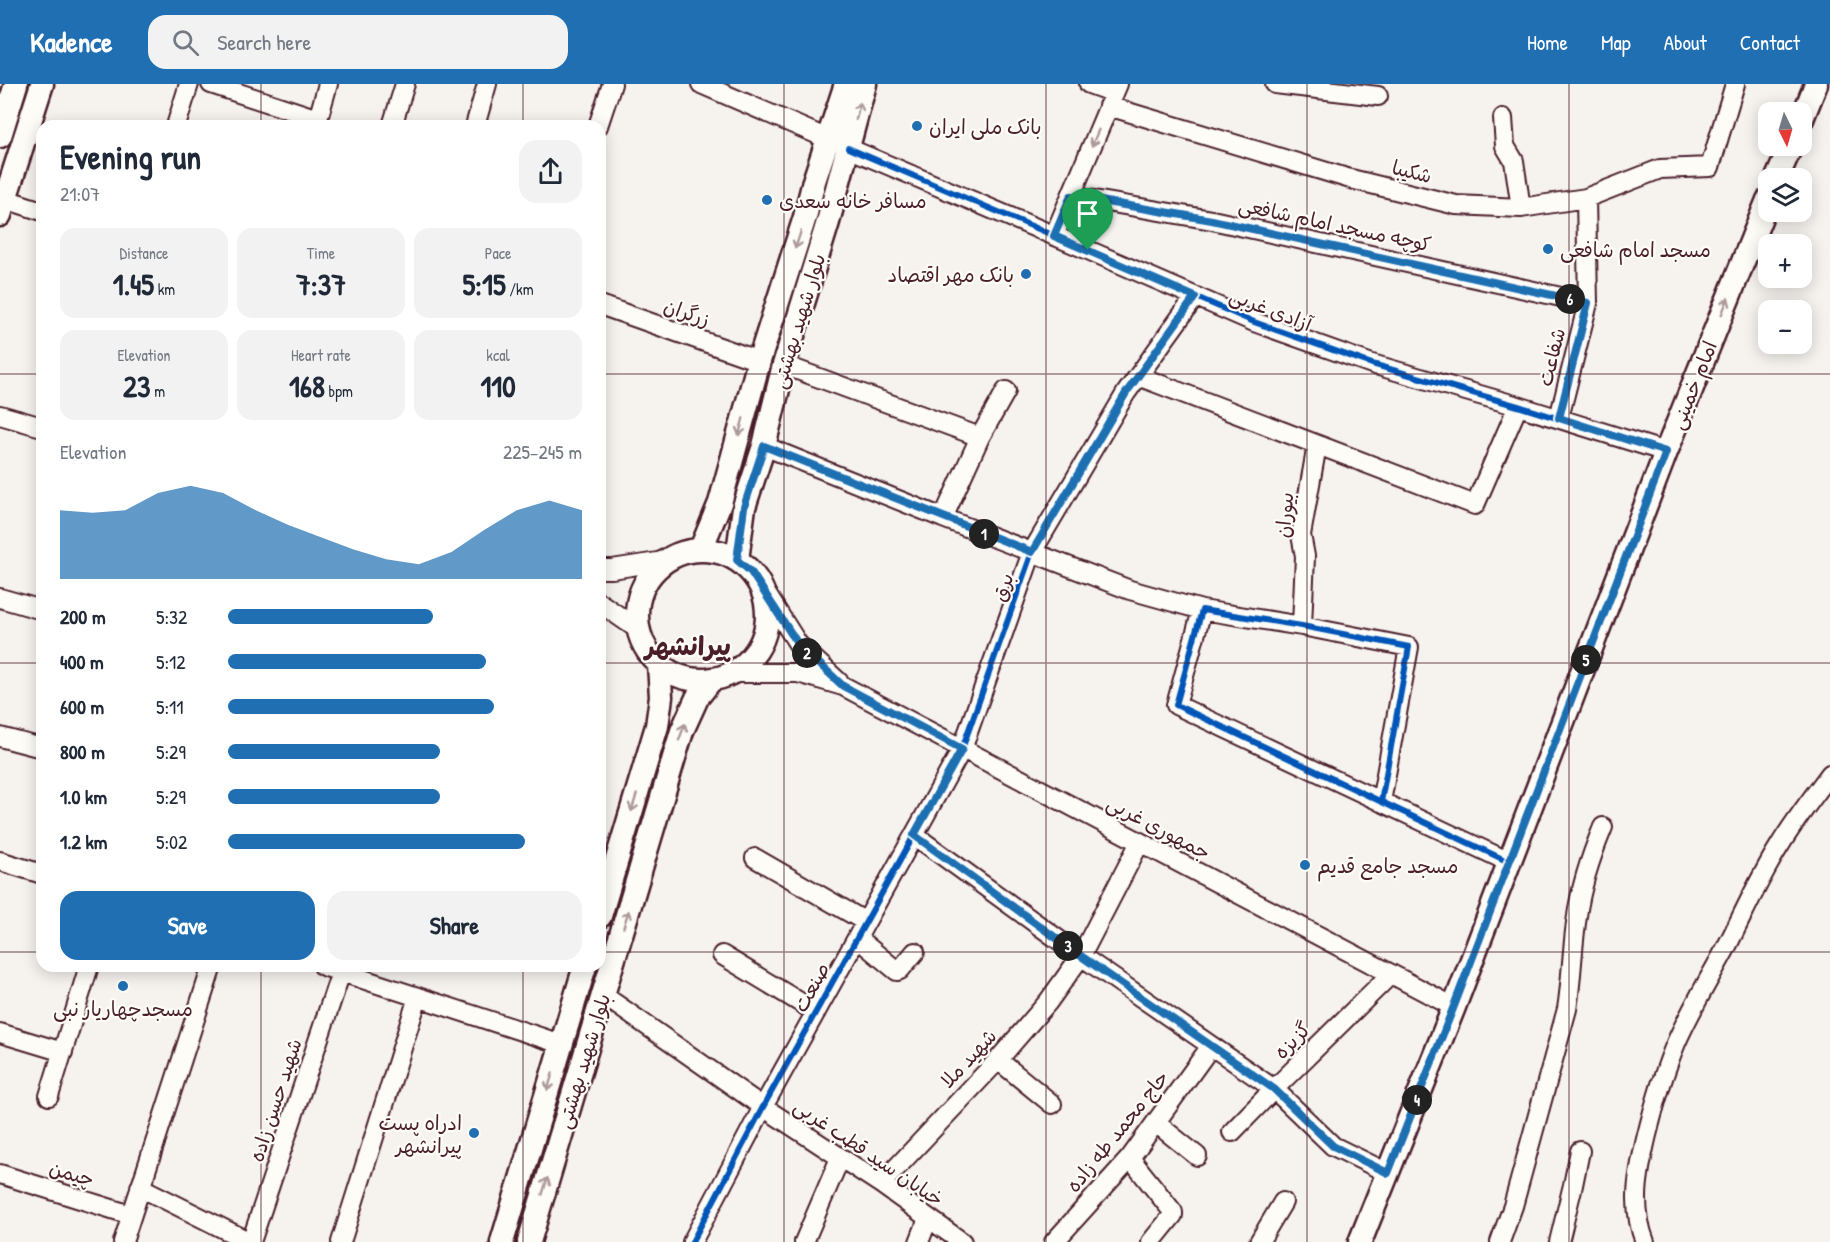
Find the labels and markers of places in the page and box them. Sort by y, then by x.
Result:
place label: بانک ملی ایران [929,113,1042,140]
marker: بانک ملی ایران [910,119,924,133]
place label: مسافر خانه سعدی [779,187,927,214]
pin [1062,188,1113,250]
marker: مسافر خانه سعدی [760,193,774,207]
place label: مسجد امام شافعی [1560,236,1711,265]
marker: مسجد امام شافعی [1541,242,1555,256]
place label: بانک مهر اقتصاد [887,261,1014,288]
marker: بانک مهر اقتصاد [1019,267,1033,281]
pin: 6 [1555,284,1585,314]
pin: 1 [969,519,999,549]
pin: 2 [792,638,822,668]
pin: 5 [1571,645,1601,675]
place label: مسجد جامع قدیم [1317,852,1458,882]
marker: مسجد جامع قدیم [1298,858,1312,872]
pin: 3 [1053,931,1083,961]
marker: مسجدچهاریار نبی [116,979,130,993]
place label: مسجدچهاریار نبی [53,995,193,1022]
pin: 4 [1402,1085,1432,1115]
place label: ادراه پست پیرانشهر [379,1109,462,1159]
marker: ادراه پست پیرانشهر [467,1126,481,1140]

